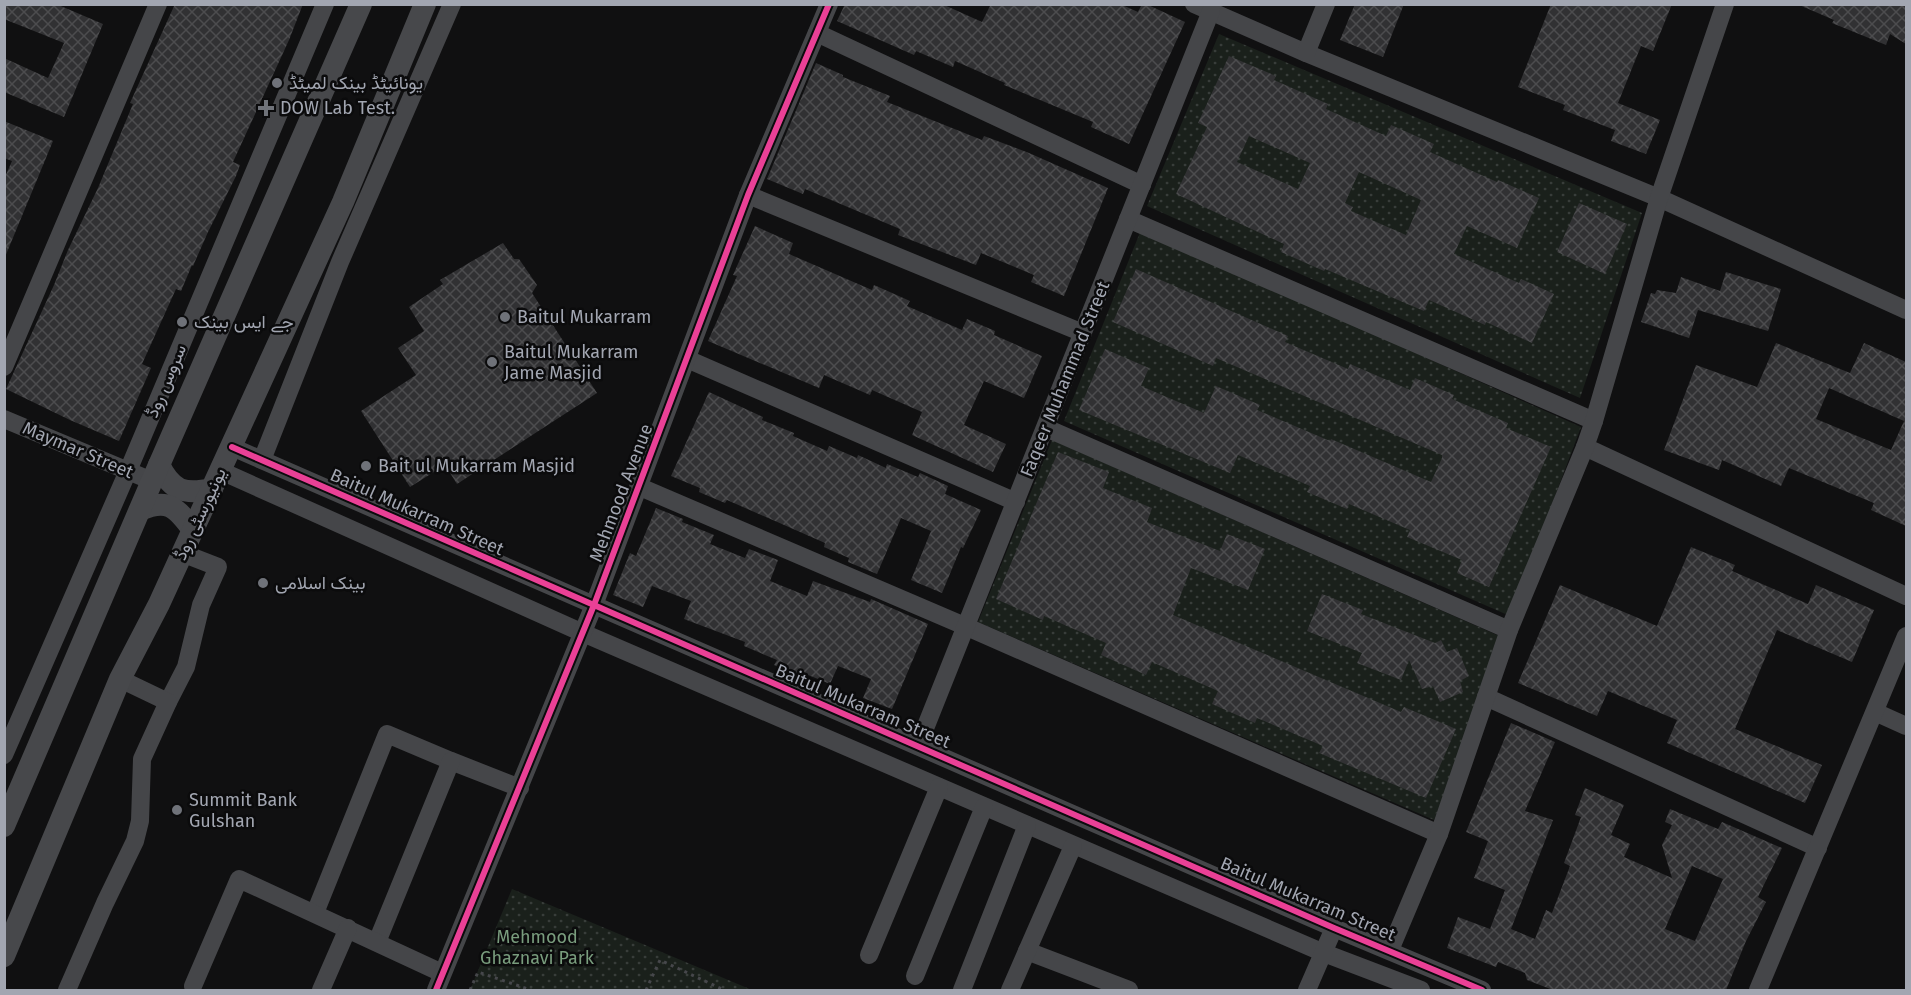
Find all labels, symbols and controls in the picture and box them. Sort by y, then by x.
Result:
place label: یونائیٹڈ بینک لمیٹڈ [289,72,423,94]
marker: یونائیٹڈ بینک لمیٹڈ [270,76,284,90]
place label: DOW Lab Test. [280,97,395,119]
marker: DOW Lab Test. [257,99,275,117]
street label: Faqeer Muhammad Street [1016,277,1115,480]
place label: Baitul Mukarram [517,306,652,328]
marker: Baitul Mukarram [498,310,512,324]
place label: جے ایس بینک [194,311,294,333]
marker: جے ایس بینک [175,315,189,329]
street label: سروس روڈ [141,341,191,421]
place label: Baitul Mukarram Jame Masjid [504,341,639,384]
marker: Baitul Mukarram Jame Masjid [485,355,499,369]
street label: Maymar Street [19,417,137,483]
street label: Mehmood Avenue [585,421,657,565]
place label: Bait ul Mukarram Masjid [378,455,575,477]
marker: Bait ul Mukarram Masjid [359,459,373,473]
street label: یونیورسٹی روڈ [169,464,231,564]
street label: Baitul Mukarram Street [327,464,508,561]
place label: بینک اسلامی [275,572,365,594]
marker: بینک اسلامی [256,576,270,590]
street label: Baitul Mukarram Street [772,659,954,753]
place label: Summit Bank Gulshan [189,789,298,832]
marker: Summit Bank Gulshan [170,803,184,817]
street label: Baitul Mukarram Street [1217,852,1399,946]
park label: Mehmood Ghaznavi Park [480,926,595,969]

